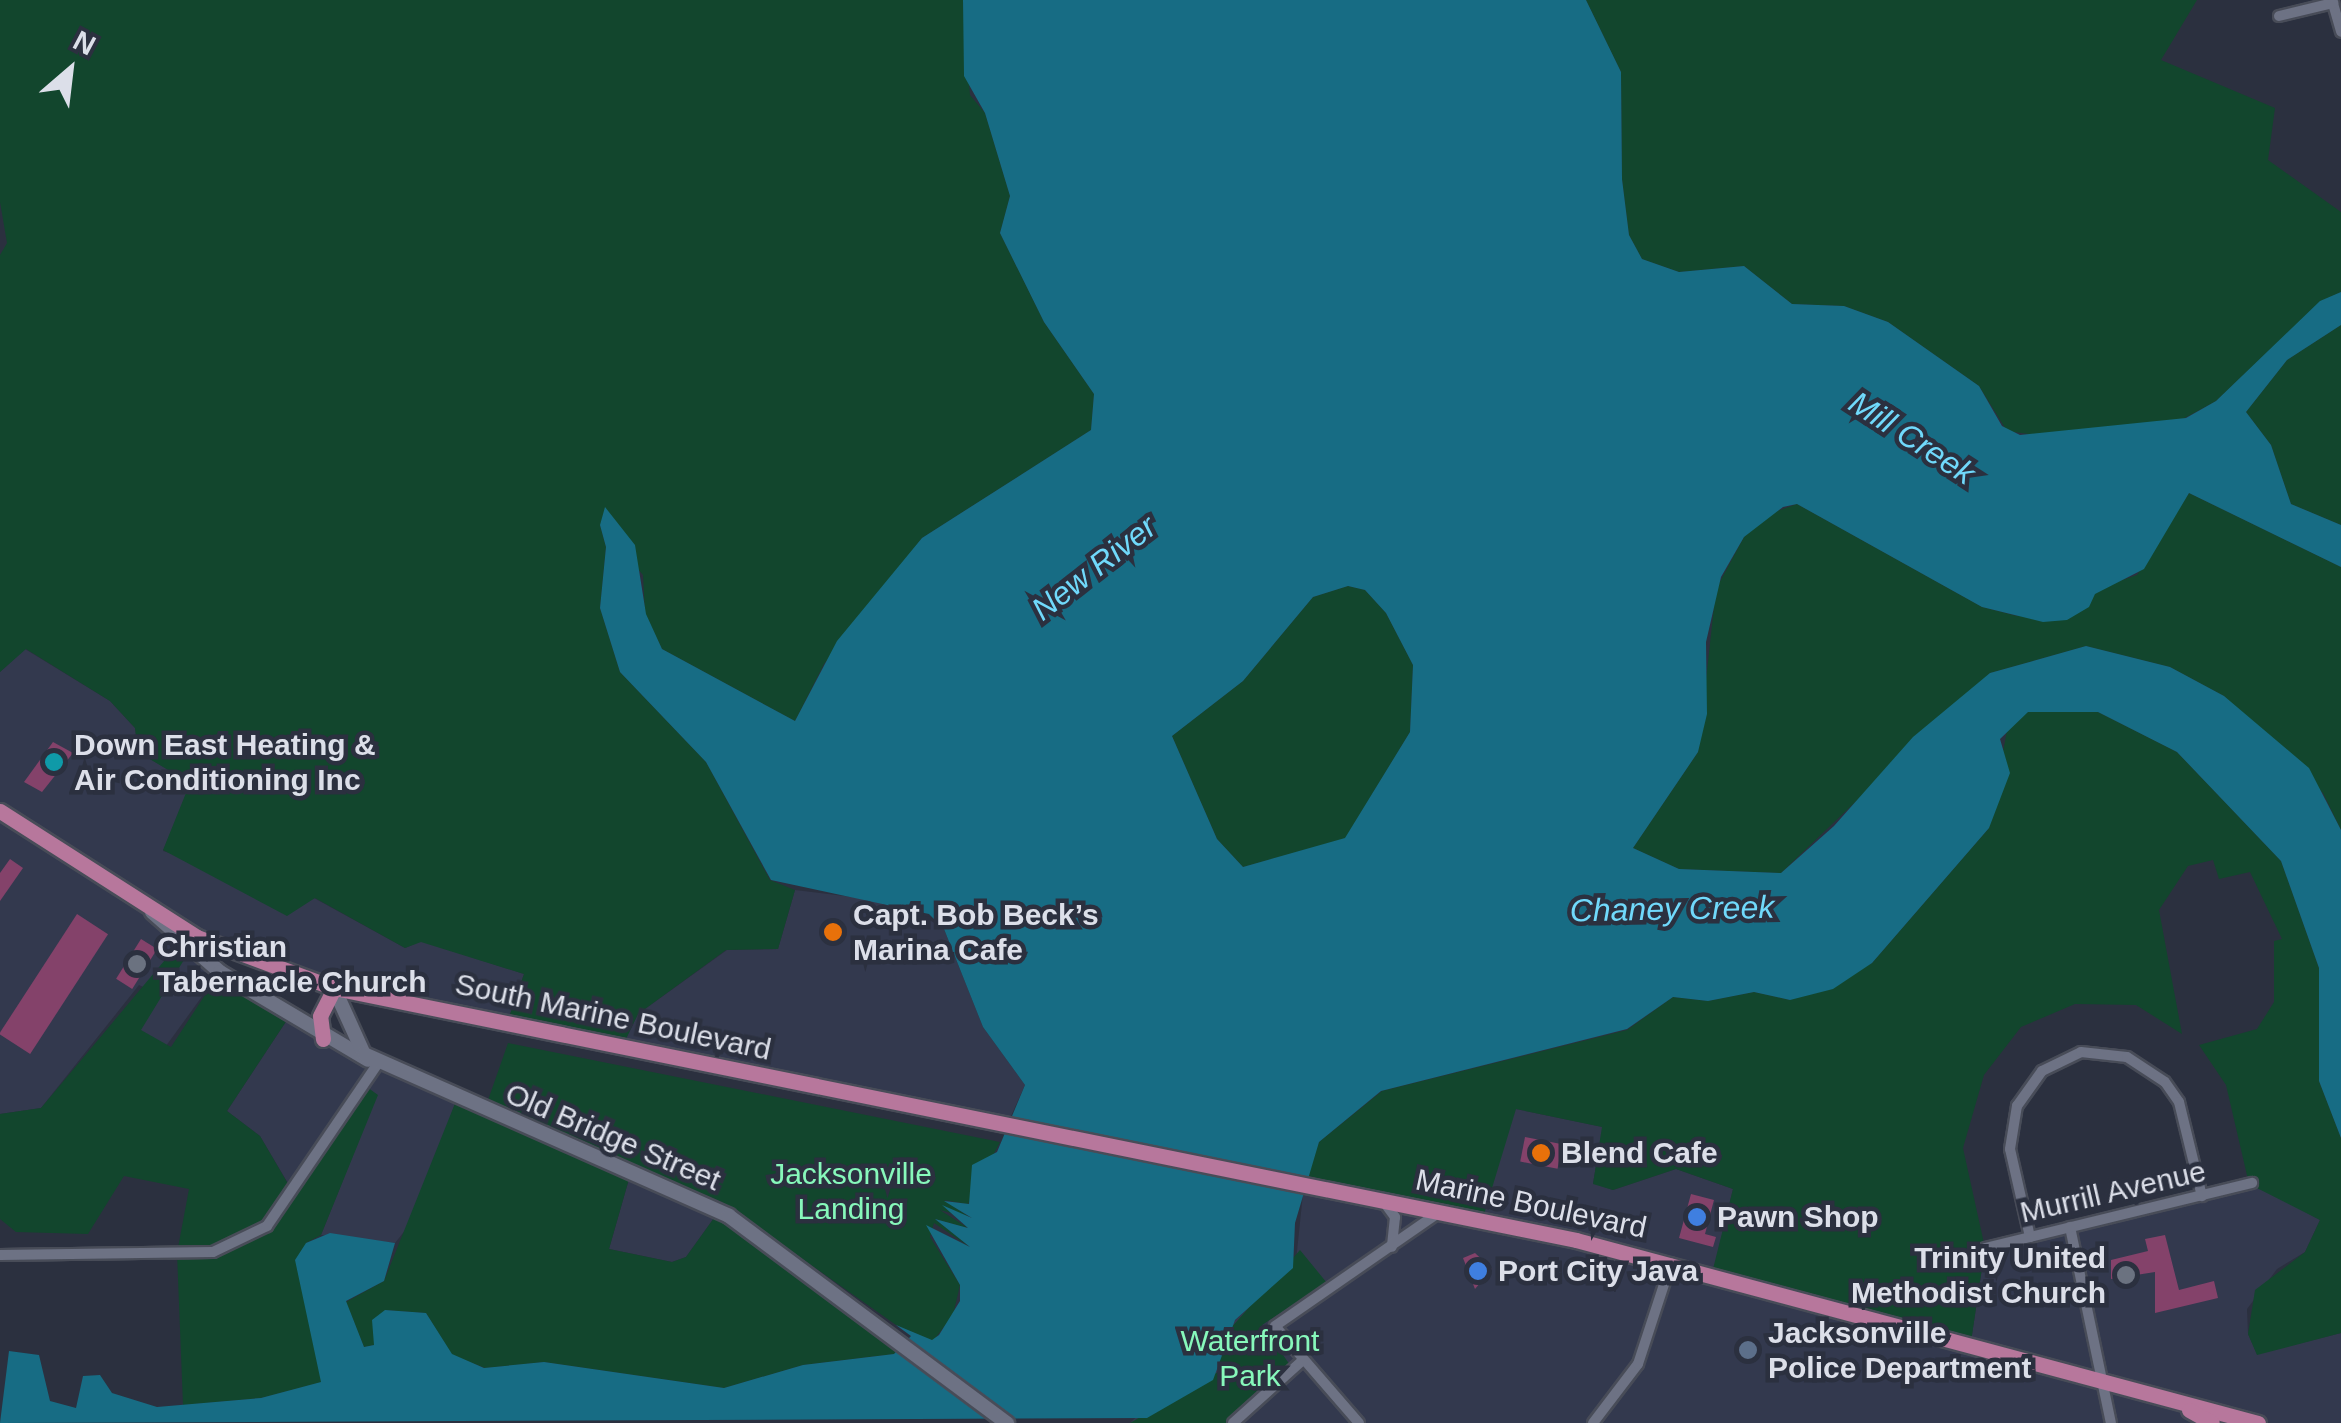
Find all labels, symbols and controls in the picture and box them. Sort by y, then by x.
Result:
north arrow [20,20,120,120]
text: N [68,25,101,62]
water label: Mill Creek [1842,383,1982,493]
water label: New River [1024,507,1164,629]
place label: Down East Heating & Air Conditioning Inc [74,727,376,798]
marker: Down East Heating & Air Conditioning Inc [43,751,65,773]
water label: Chaney Creek [1569,888,1775,930]
place label: Capt. Bob Beck’s Marina Cafe [853,897,1099,968]
marker: Capt. Bob Beck’s Marina Cafe [822,921,844,943]
place label: Christian Tabernacle Church [157,929,427,1000]
marker: Christian Tabernacle Church [126,953,148,975]
street label: South Marine Boulevard [452,966,774,1068]
street label: Old Bridge Street [500,1075,726,1199]
place label: Blend Cafe [1561,1135,1718,1171]
marker: Blend Cafe [1530,1142,1552,1164]
street label: Murrill Avenue [2016,1153,2210,1231]
park label: Jacksonville Landing [770,1156,932,1226]
street label: Marine Boulevard [1412,1162,1650,1246]
place label: Pawn Shop [1717,1199,1879,1235]
marker: Pawn Shop [1686,1206,1708,1228]
place label: Trinity United Methodist Church [1851,1240,2106,1310]
place label: Port City Java [1498,1253,1698,1289]
marker: Port City Java [1467,1260,1489,1282]
marker: Trinity United Methodist Church [2115,1264,2137,1286]
place label: Jacksonville Police Department [1768,1315,2031,1386]
park label: Waterfront Park [1181,1323,1319,1394]
marker: Jacksonville Police Department [1737,1339,1759,1361]

